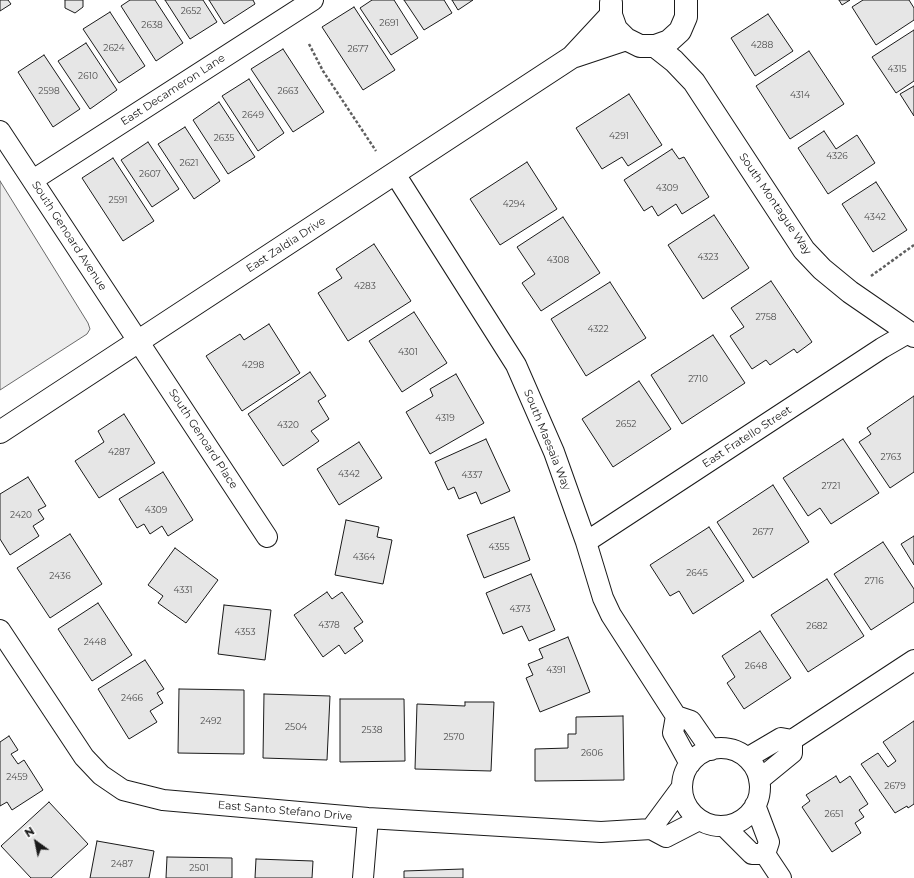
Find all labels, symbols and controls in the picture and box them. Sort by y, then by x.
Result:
house number: 2652 [181,6,201,16]
house number: 2691 [379,18,399,28]
house number: 2638 [141,20,163,30]
house number: 4288 [751,40,773,50]
house number: 2624 [103,43,125,53]
house number: 2677 [347,44,369,54]
street label: East Decameron Lane [118,51,228,129]
house number: 4315 [887,64,907,74]
house number: 2610 [78,71,98,81]
house number: 2598 [38,86,60,96]
house number: 2663 [277,86,299,96]
house number: 4314 [790,90,810,100]
house number: 2649 [242,110,264,120]
house number: 4291 [609,131,629,141]
house number: 2635 [214,133,234,143]
street label: South Montague Way [736,151,814,257]
house number: 4326 [826,151,848,161]
house number: 2621 [180,158,198,168]
house number: 2607 [139,169,161,179]
street label: South Genoard Avenue [29,179,109,293]
house number: 4309 [656,183,678,193]
house number: 2591 [109,195,127,205]
house number: 4294 [503,199,525,209]
house number: 4342 [864,212,886,222]
street label: East Zaldia Drive [244,214,328,276]
house number: 4323 [697,252,719,262]
house number: 4308 [547,255,569,265]
house number: 4283 [354,281,376,291]
house number: 2758 [755,312,777,322]
house number: 4322 [587,324,609,334]
house number: 4301 [398,347,418,357]
house number: 4298 [242,360,264,370]
house number: 2710 [688,374,708,384]
street label: South Genoard Place [166,387,240,491]
street label: South Maesaia Way [521,388,573,492]
street label: East Fratello Street [700,403,794,471]
house number: 4319 [435,413,455,423]
house number: 2652 [616,419,636,429]
house number: 4320 [277,420,299,430]
house number: 4287 [108,447,130,457]
house number: 2763 [881,452,901,462]
house number: 4342 [338,469,360,479]
house number: 4337 [461,470,483,480]
house number: 2721 [822,481,840,491]
house number: 4309 [145,505,167,515]
house number: 2420 [10,510,32,520]
house number: 2677 [752,527,774,537]
house number: 4355 [489,542,509,552]
house number: 4364 [353,552,375,562]
house number: 2645 [686,568,708,578]
house number: 2436 [49,571,71,581]
house number: 2716 [864,576,884,586]
house number: 4331 [173,585,193,595]
house number: 4373 [509,604,531,614]
house number: 4378 [318,620,340,630]
house number: 2682 [806,621,828,631]
house number: 4353 [235,627,255,637]
house number: 2448 [84,637,106,647]
house number: 2648 [745,661,767,671]
house number: 4391 [546,665,566,675]
house number: 2466 [121,693,143,703]
house number: 2492 [200,716,222,726]
house number: 2504 [285,722,307,732]
house number: 2538 [362,725,382,735]
house number: 2570 [443,732,465,742]
house number: 2606 [581,748,603,758]
house number: 2459 [6,772,28,782]
house number: 2679 [884,781,906,791]
street label: East Santo Stefano Drive [217,799,353,823]
house number: 2651 [825,809,843,819]
north arrow [16,822,56,862]
text: N [22,824,37,840]
house number: 2487 [111,859,133,869]
house number: 2501 [189,863,209,873]

